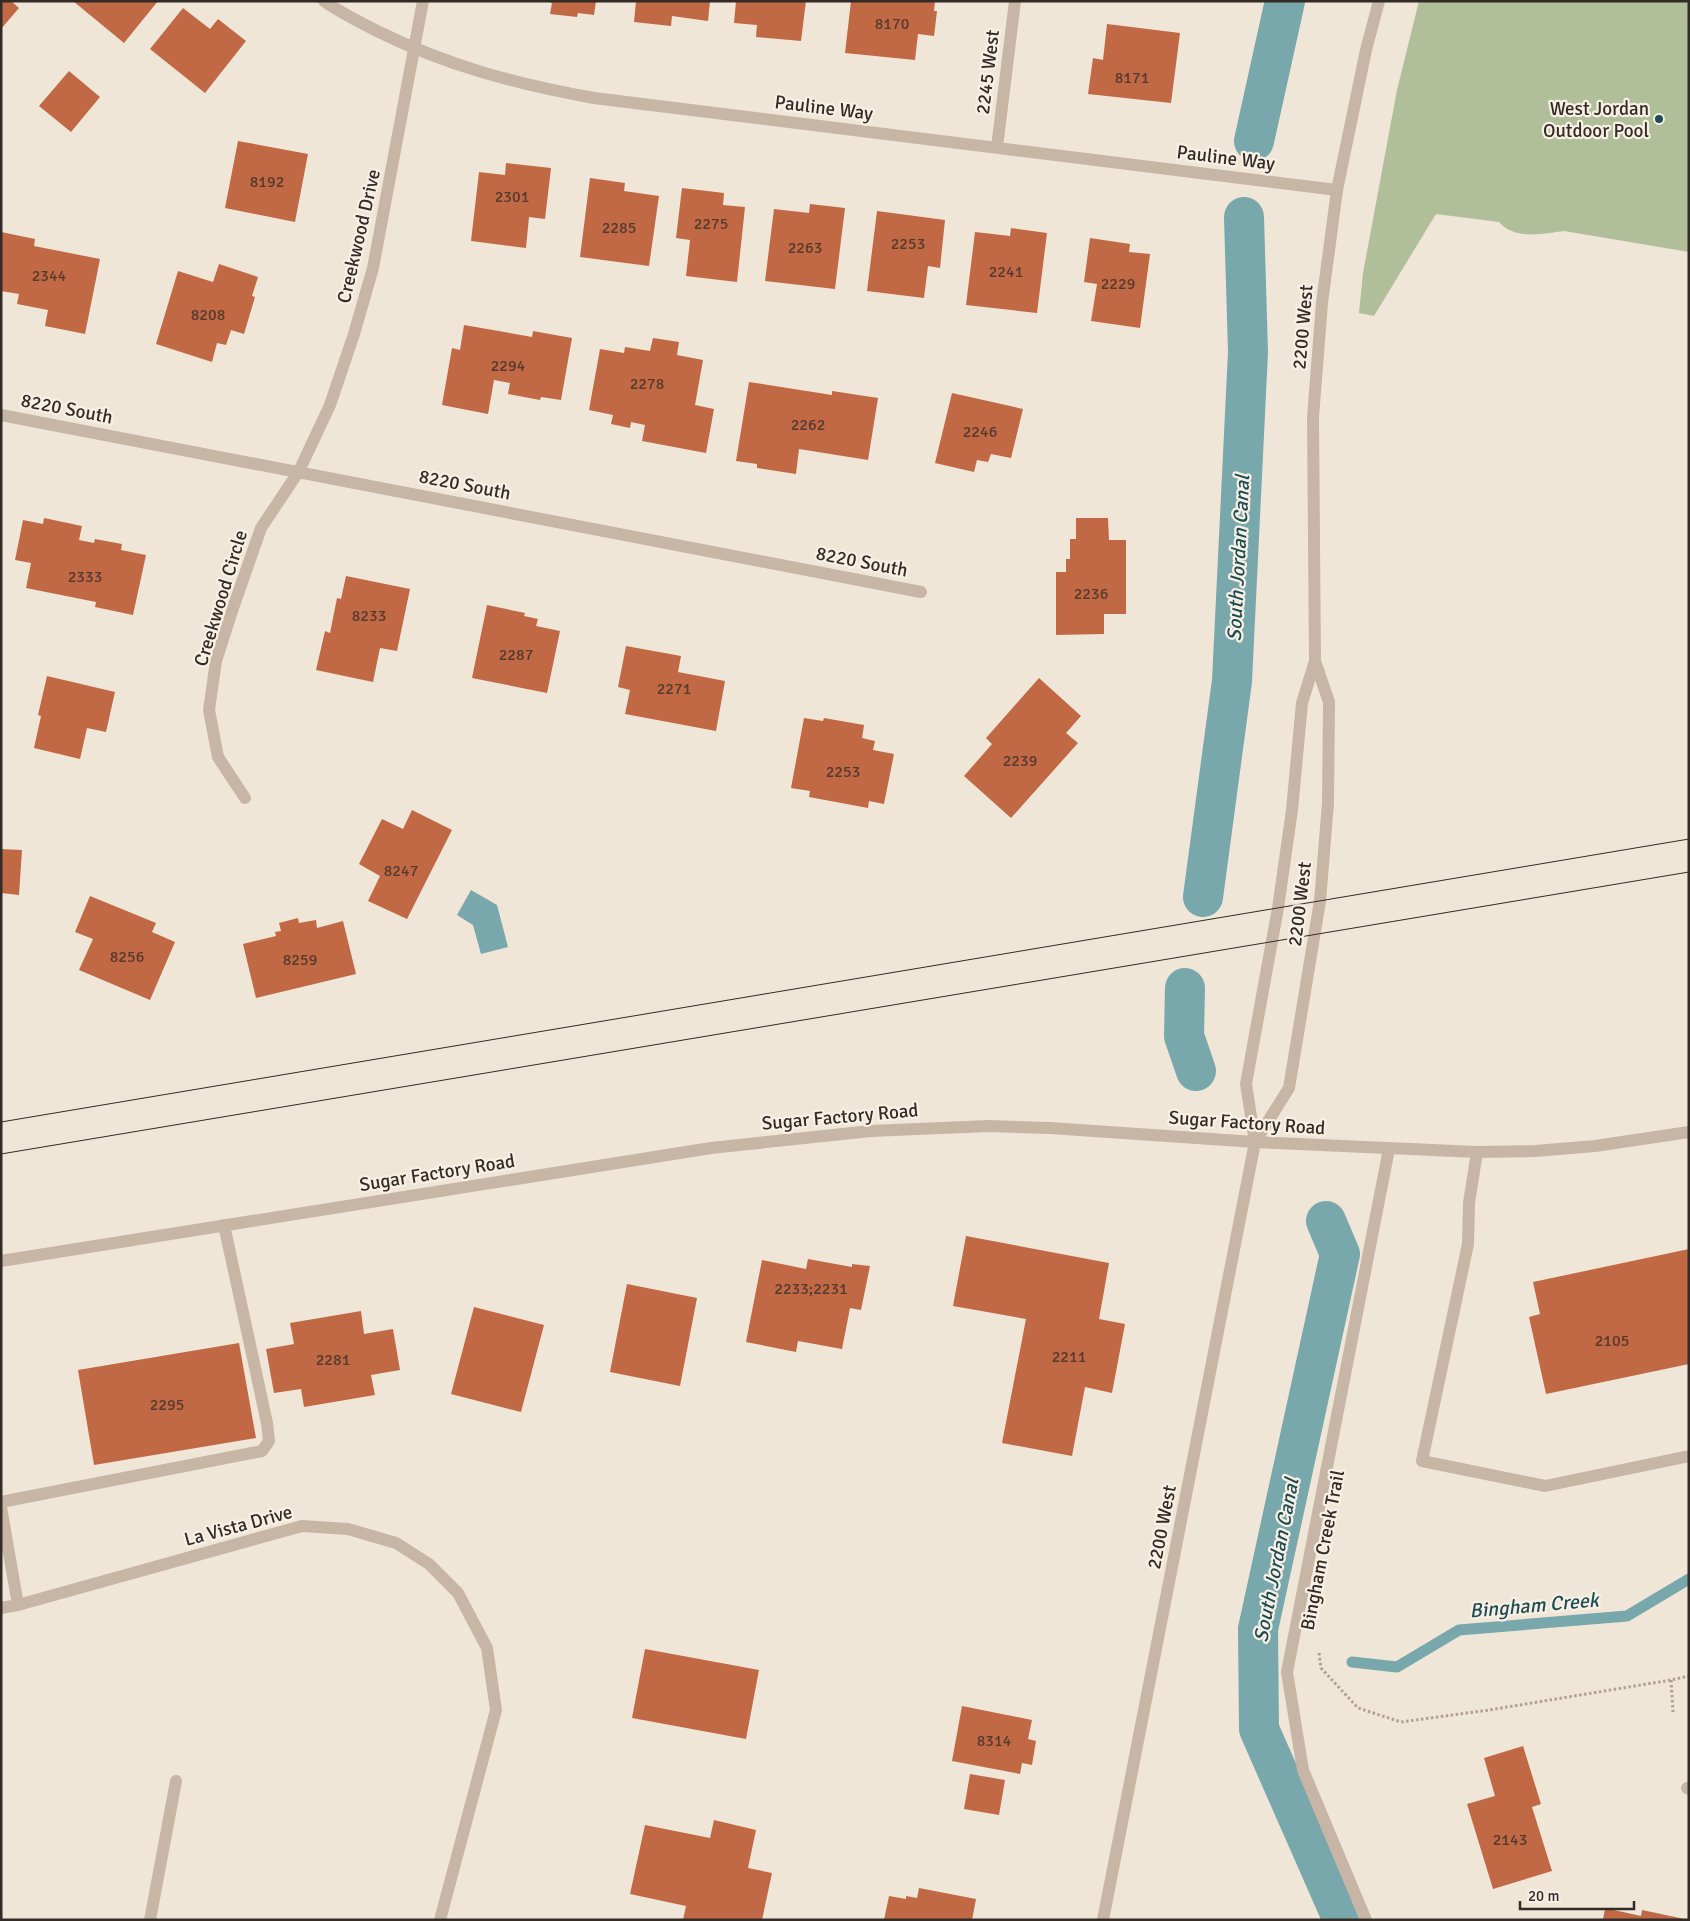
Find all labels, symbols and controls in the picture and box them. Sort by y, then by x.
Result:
house number: 8170 [875,14,909,34]
street label: 2245 West [971,28,1005,116]
house number: 8171 [1115,68,1149,88]
street label: Pauline Way [773,90,874,126]
place label: West Jordan Outdoor Pool [1543,97,1649,143]
marker: West Jordan Outdoor Pool [1653,113,1665,125]
street label: Pauline Way [1175,140,1276,176]
street label: Creekwood Drive [332,167,386,306]
house number: 8192 [250,172,284,192]
house number: 2301 [495,187,529,207]
house number: 2275 [694,214,728,234]
house number: 2285 [602,218,636,238]
house number: 2253 [891,234,925,254]
house number: 2263 [788,238,822,258]
house number: 2241 [989,262,1023,282]
house number: 2344 [32,266,67,286]
house number: 2229 [1101,274,1135,294]
street label: 2200 West [1287,283,1319,371]
house number: 8208 [191,305,225,325]
house number: 2294 [491,356,526,376]
house number: 2278 [630,374,664,394]
street label: 8220 South [19,388,115,430]
house number: 2262 [791,415,825,435]
house number: 2246 [963,422,997,442]
street label: 8220 South [417,464,513,506]
water label: South Jordan Canal [1222,472,1255,642]
street label: Creekwood Circle [189,527,253,669]
street label: 8220 South [814,541,910,583]
house number: 2333 [68,567,102,587]
house number: 2236 [1074,584,1108,604]
house number: 8233 [352,606,386,626]
house number: 2287 [499,645,533,665]
house number: 2271 [657,679,691,699]
house number: 2239 [1003,751,1037,771]
house number: 2253 [826,762,860,782]
street label: 2200 West [1283,860,1317,948]
house number: 8247 [384,861,418,881]
house number: 8256 [110,947,144,967]
house number: 8259 [283,950,317,970]
street label: Sugar Factory Road [761,1098,919,1136]
street label: Sugar Factory Road [1168,1106,1326,1140]
street label: Sugar Factory Road [358,1149,517,1197]
house number: 2233;2231 [774,1279,848,1299]
house number: 2105 [1595,1331,1629,1351]
house number: 2211 [1052,1347,1086,1367]
house number: 2281 [316,1350,350,1370]
house number: 2295 [150,1395,184,1415]
street label: Bingham Creek Trail [1296,1468,1350,1632]
water label: South Jordan Canal [1248,1474,1305,1644]
street label: 2200 West [1142,1483,1182,1571]
street label: La Vista Drive [182,1500,295,1552]
water label: Bingham Creek [1468,1587,1602,1624]
house number: 8314 [977,1731,1012,1751]
house number: 2143 [1493,1830,1527,1850]
scale bar [1520,1878,1634,1910]
text: 20 m [1528,1887,1559,1905]

